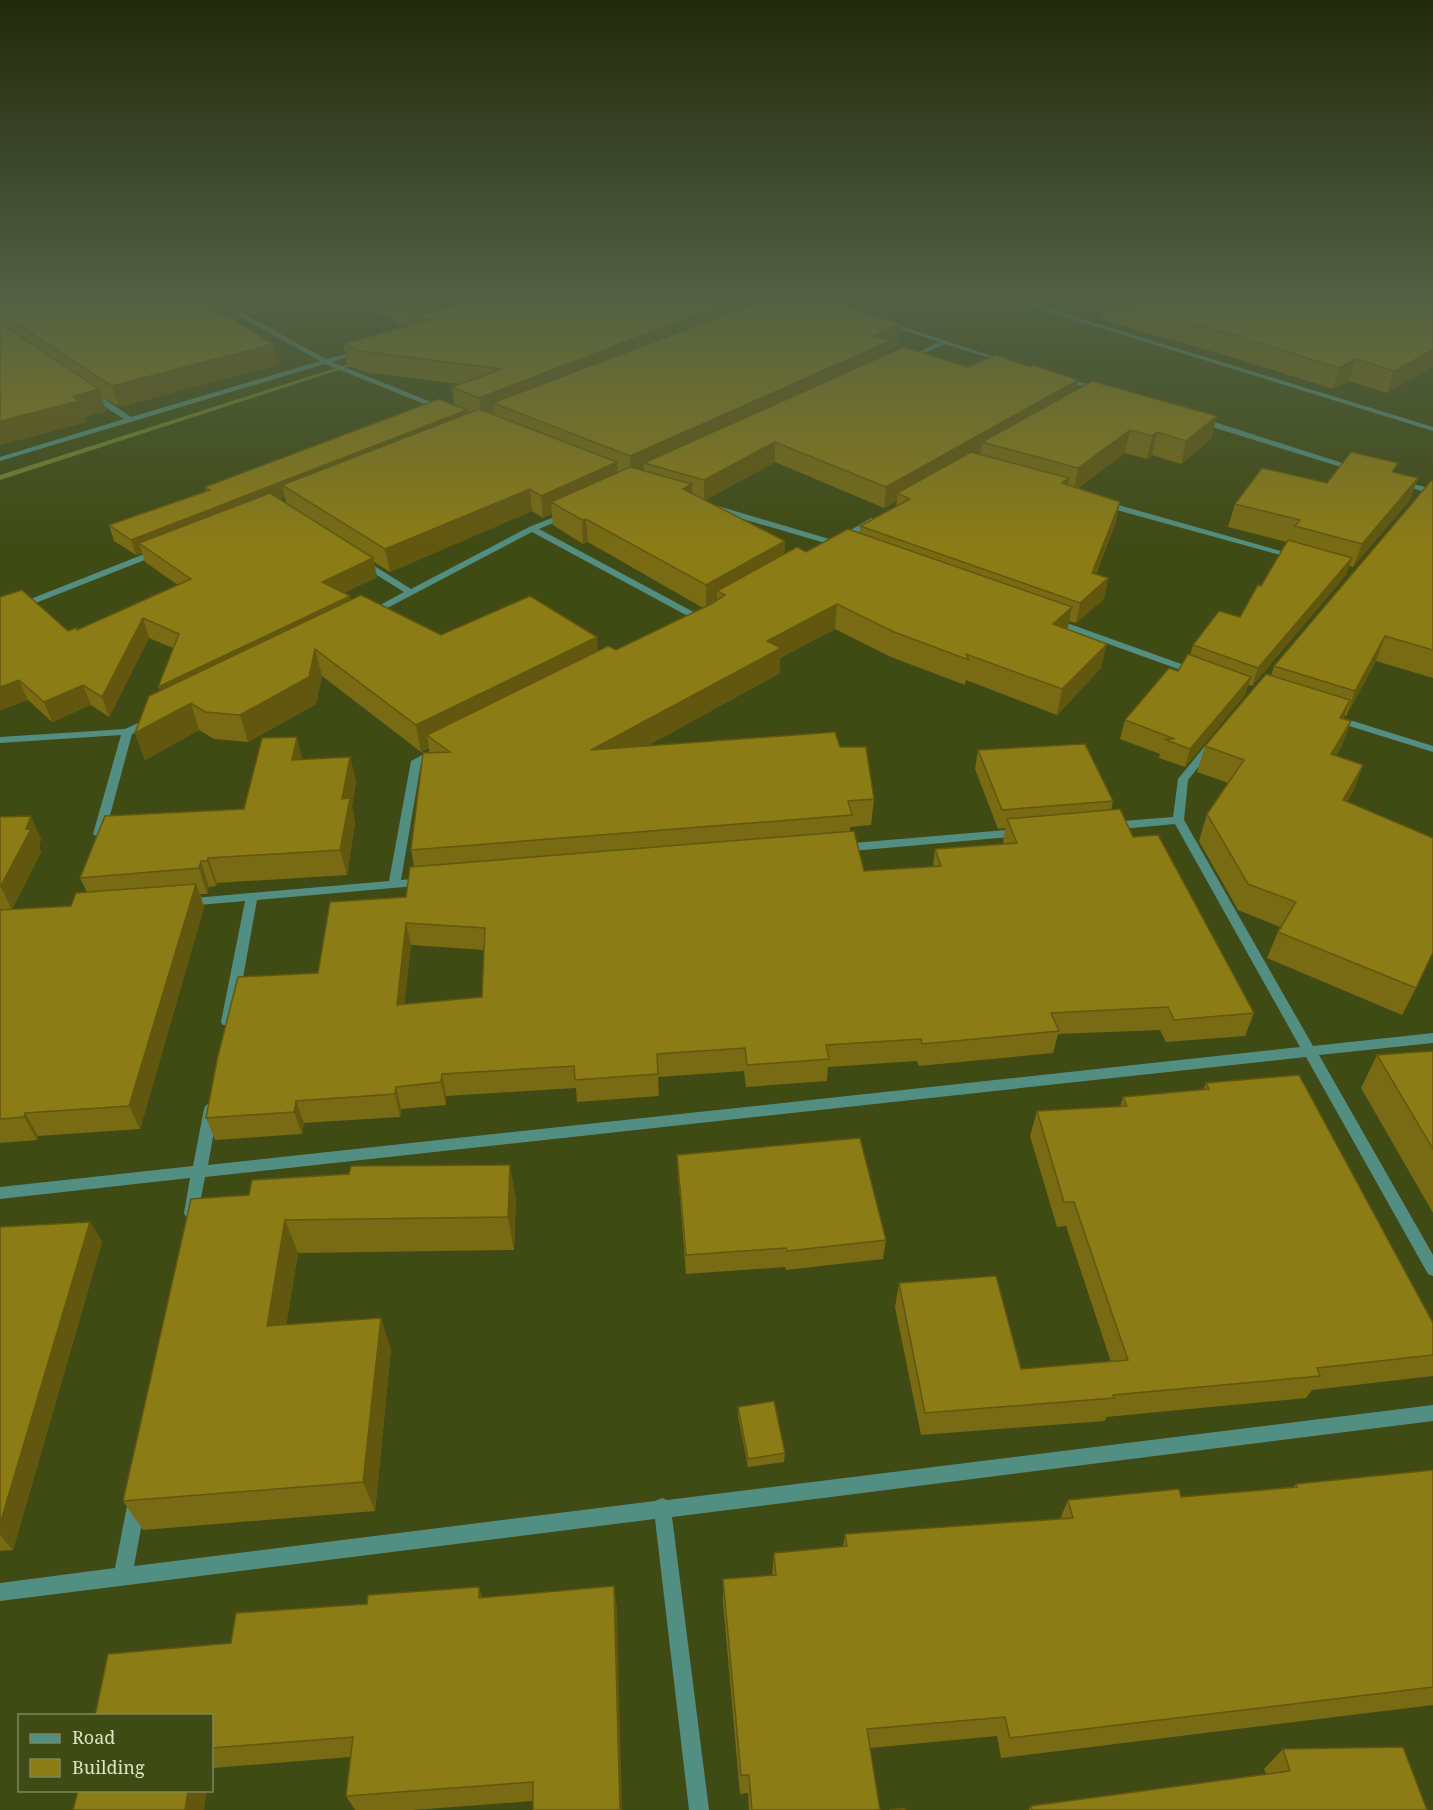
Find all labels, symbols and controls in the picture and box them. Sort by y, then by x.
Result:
legend [18,1714,213,1792]
text: Road [72,1725,115,1749]
text: Building [72,1755,145,1779]

